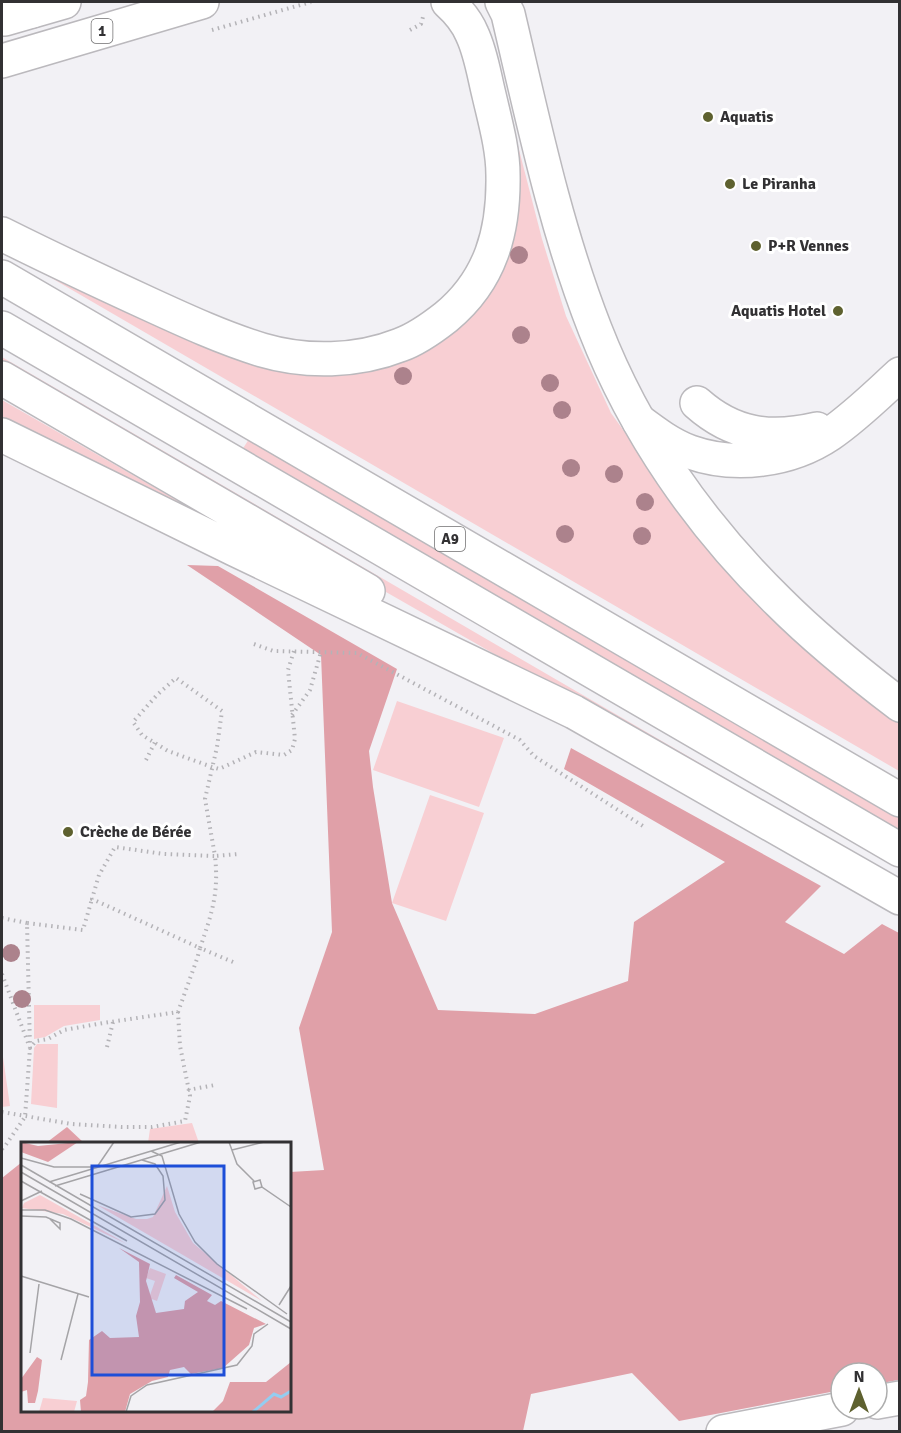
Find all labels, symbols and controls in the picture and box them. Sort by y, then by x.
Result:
road number: 1 [92,19,112,43]
place label: Aquatis [720,107,773,127]
marker: Aquatis [701,110,715,124]
place label: Le Piranha [742,174,816,194]
marker: Le Piranha [723,177,737,191]
place label: P+R Vennes [768,236,849,256]
marker: P+R Vennes [749,239,763,253]
place label: Aquatis Hotel [731,301,826,321]
marker: Aquatis Hotel [831,304,845,318]
road number: A9 [435,527,465,551]
place label: Crèche de Bérée [80,822,192,842]
marker: Crèche de Bérée [61,825,75,839]
inset map [21,1142,291,1412]
north arrow [829,1361,889,1421]
text: N [853,1367,865,1387]

